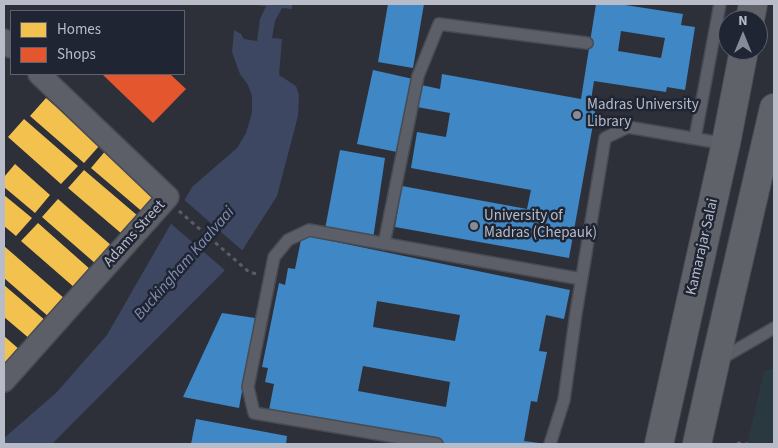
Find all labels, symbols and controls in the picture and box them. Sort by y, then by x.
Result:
legend [10,10,185,75]
north arrow [718,10,768,60]
text: N [738,11,748,31]
text: Homes [57,19,101,40]
text: Shops [57,44,96,65]
place label: Madras University Library [587,97,699,132]
marker: Madras University Library [571,109,583,121]
street label: Adams Street [100,197,170,271]
street label: Kamarajar Salai [683,197,723,297]
water label: Buckingham Kaalvaai [131,204,239,324]
place label: University of Madras (Chepauk) [484,208,597,243]
marker: University of Madras (Chepauk) [468,220,480,232]

